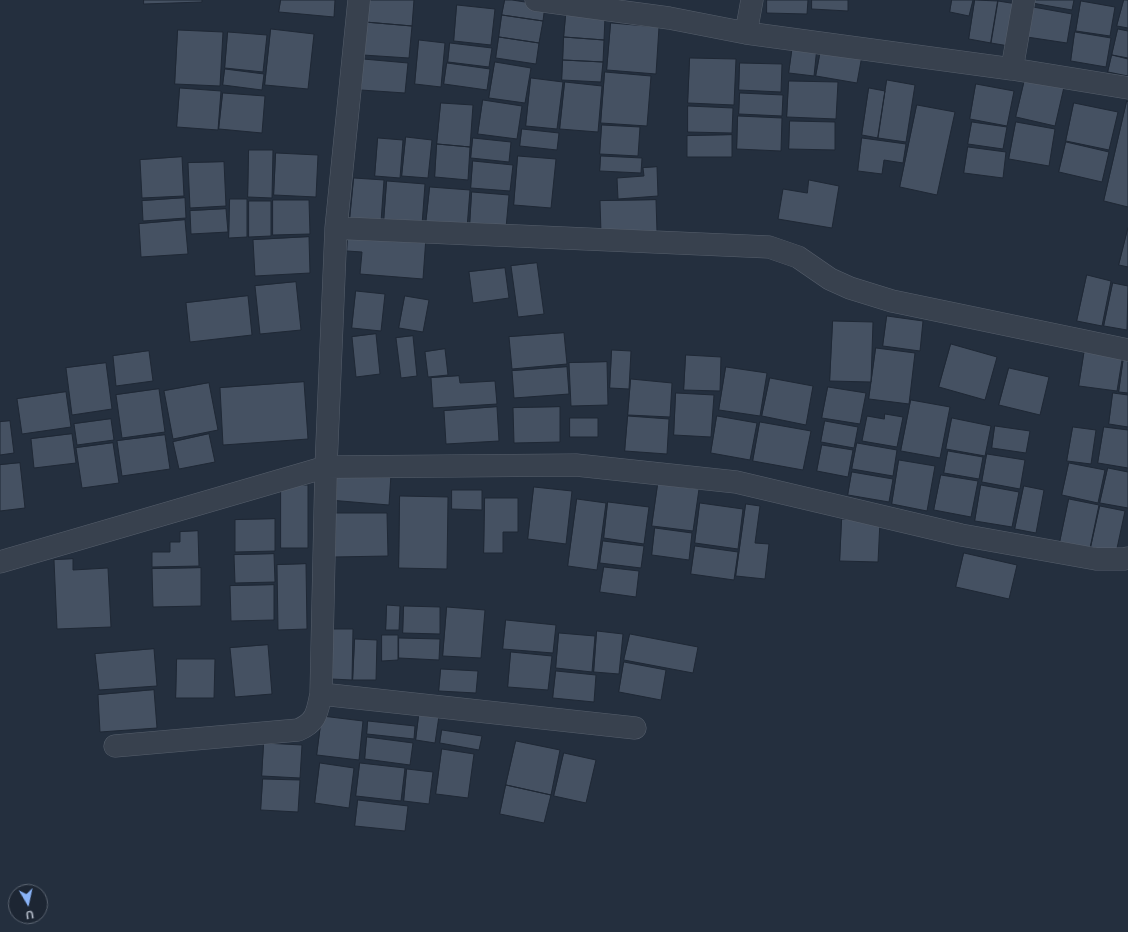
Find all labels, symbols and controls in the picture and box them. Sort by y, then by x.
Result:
north arrow [8,884,48,924]
text: U [25,908,35,921]

